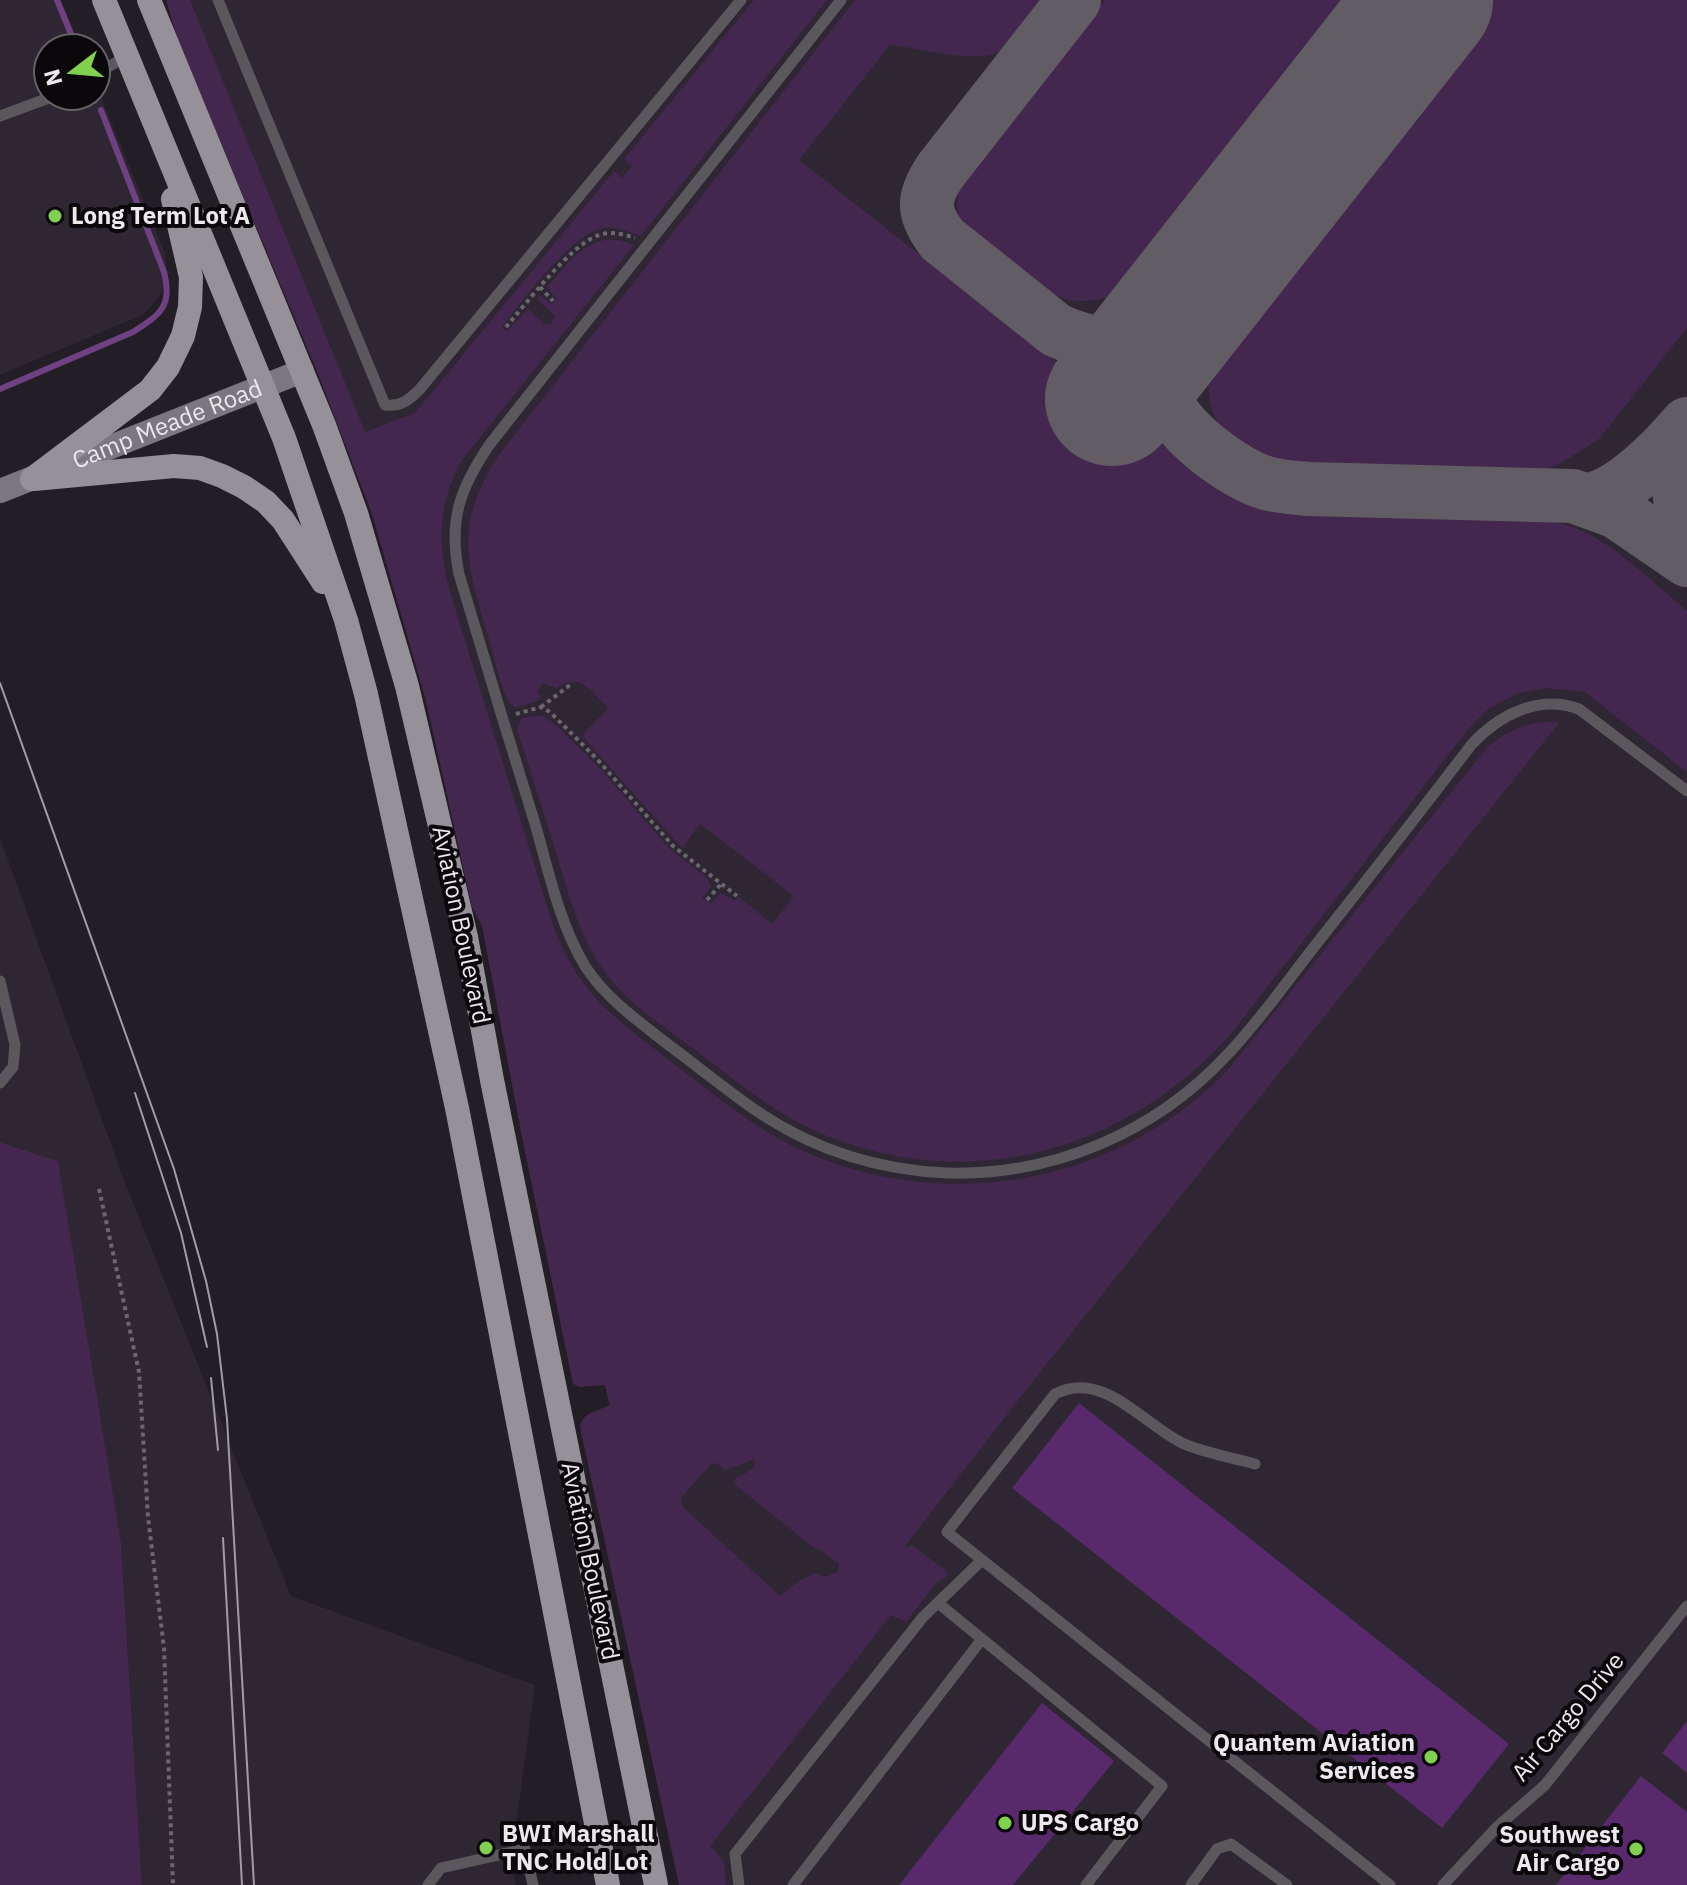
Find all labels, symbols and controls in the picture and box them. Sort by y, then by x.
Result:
north arrow [32,32,112,112]
text: N [36,66,68,89]
place label: Long Term Lot A [71,199,250,231]
marker: Long Term Lot A [46,207,64,225]
street label: Camp Meade Road [67,371,267,476]
street label: Aviation Boulevard [425,823,499,1027]
street label: Aviation Boulevard [554,1459,628,1663]
street label: Air Cargo Drive [1504,1645,1631,1788]
place label: Quantem Aviation Services [1213,1726,1415,1786]
marker: Quantem Aviation Services [1422,1748,1440,1766]
place label: UPS Cargo [1021,1806,1139,1838]
marker: UPS Cargo [996,1814,1014,1832]
place label: BWI Marshall TNC Hold Lot [502,1817,655,1877]
place label: Southwest Air Cargo [1499,1818,1620,1878]
marker: BWI Marshall TNC Hold Lot [477,1839,495,1857]
marker: Southwest Air Cargo [1627,1840,1645,1858]

